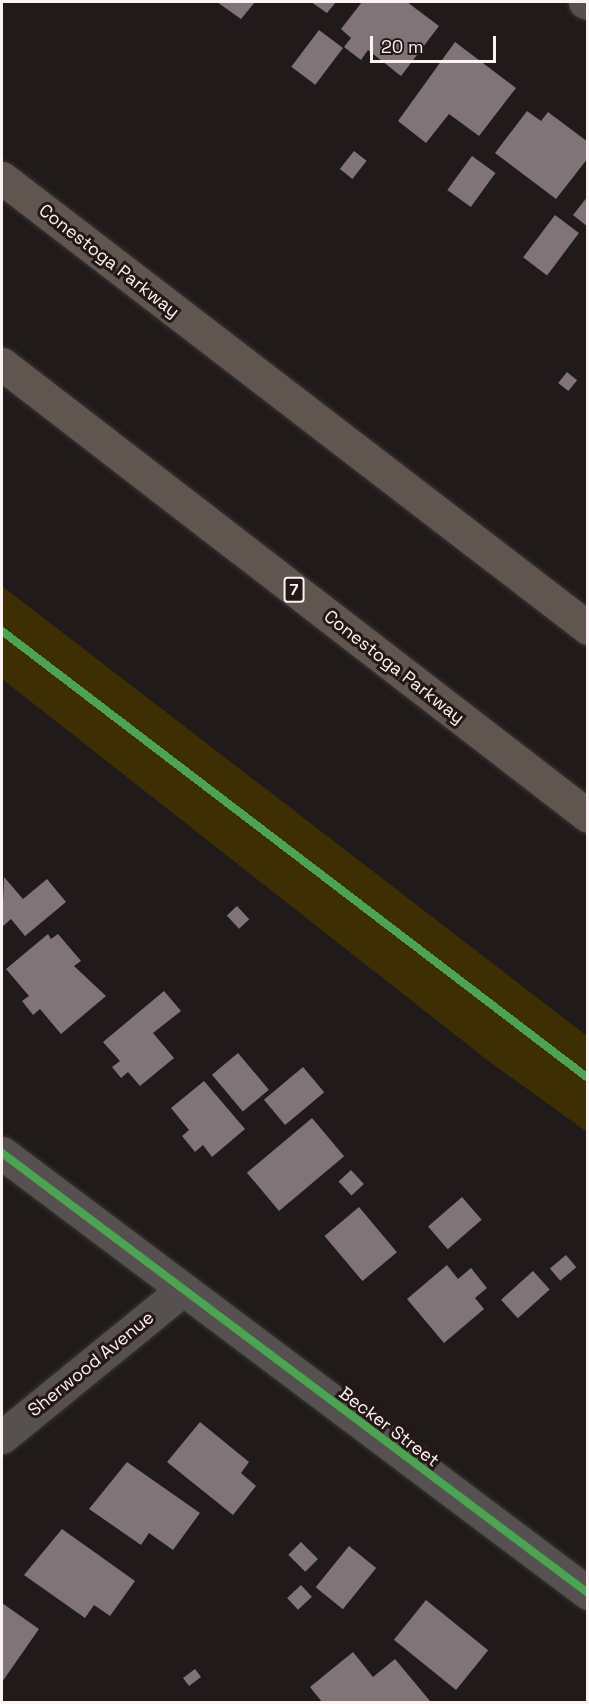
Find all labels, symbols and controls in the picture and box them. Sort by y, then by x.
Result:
scale bar [373,24,499,62]
text: 20 m [381,35,424,58]
street label: Conestoga Parkway [35,200,183,322]
road number: 7 [284,577,304,603]
street label: Conestoga Parkway [320,606,468,728]
street label: Sherwood Avenue [24,1307,158,1421]
street label: Becker Street [335,1382,443,1472]

